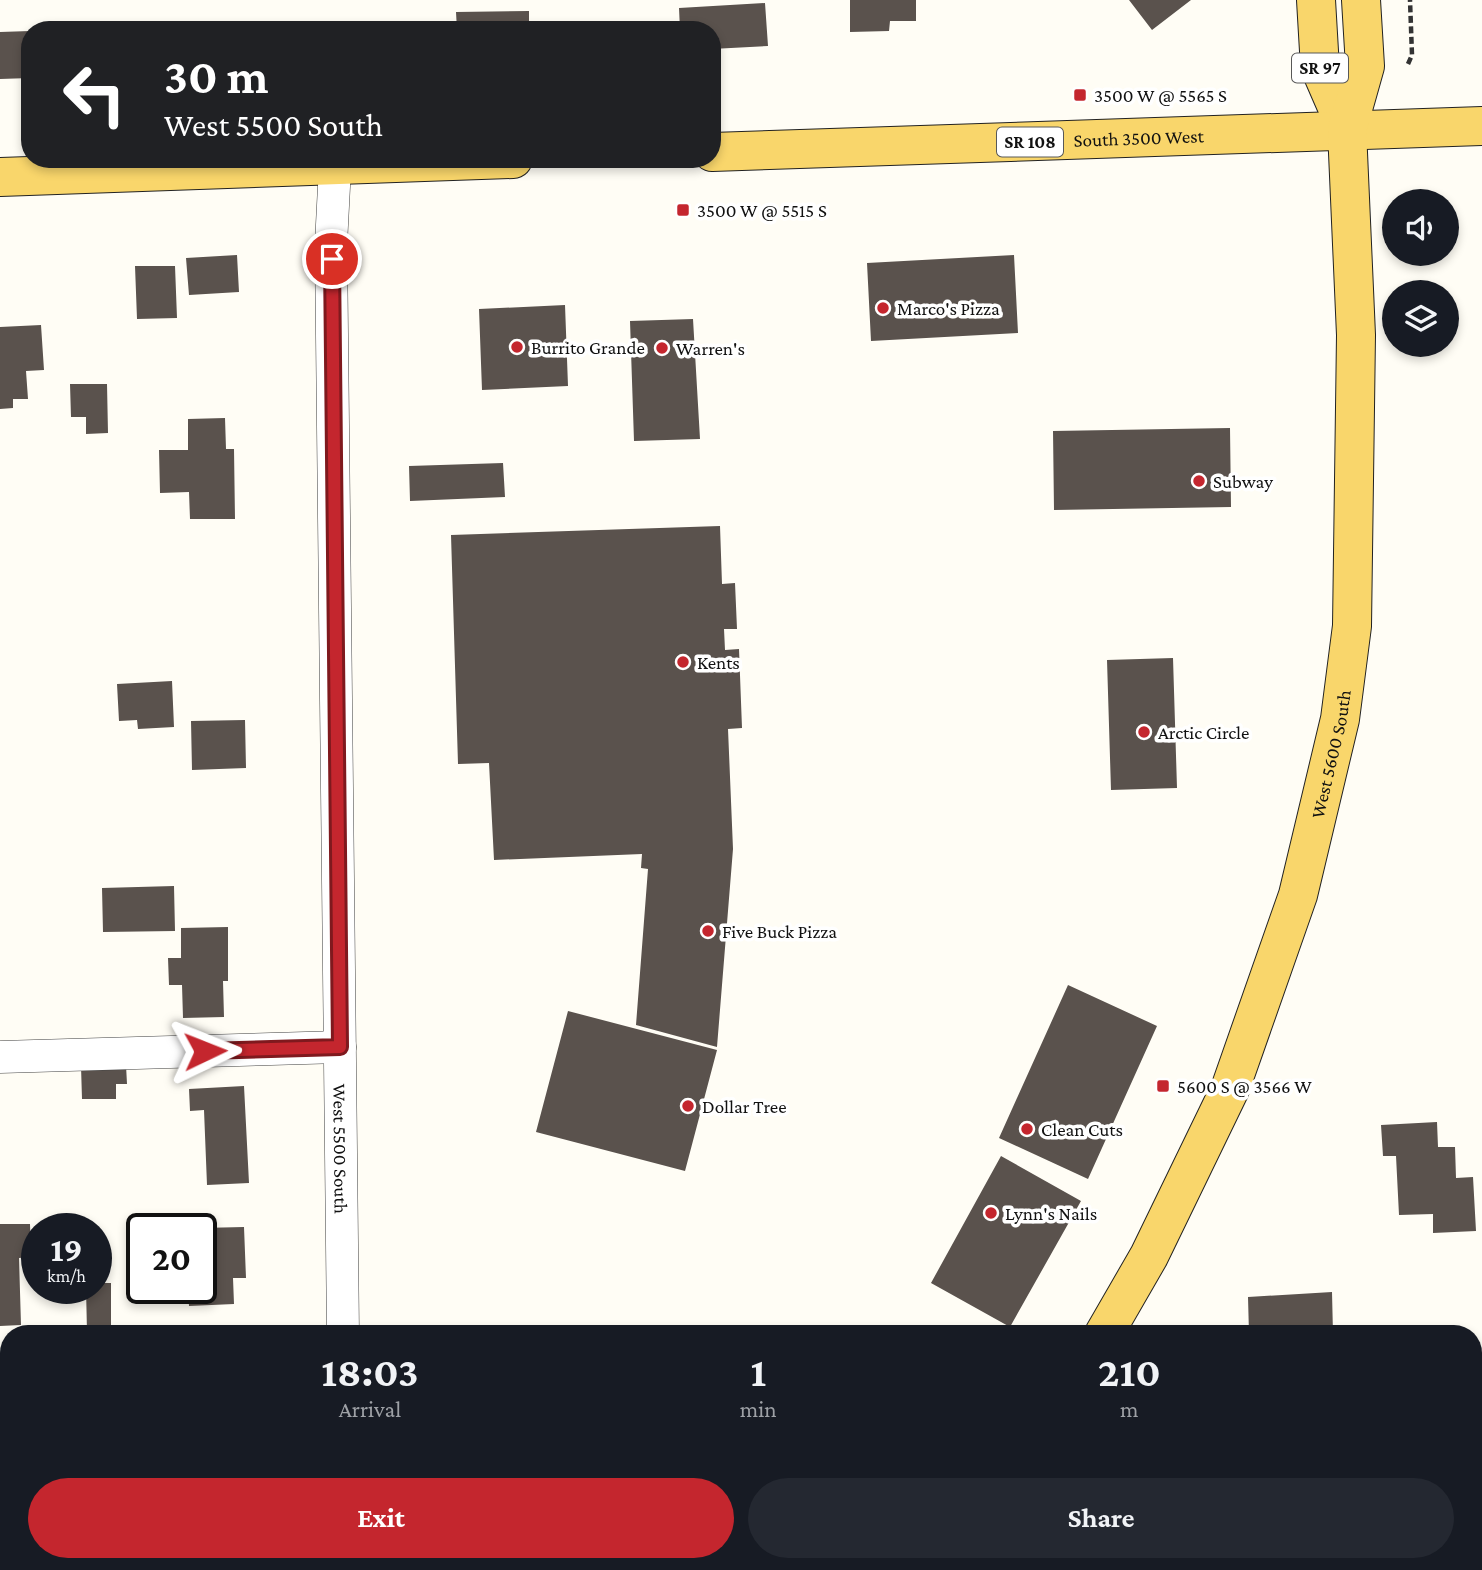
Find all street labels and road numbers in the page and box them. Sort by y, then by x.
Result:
road number: SR 97 [1292,54,1348,82]
street label: South 3500 West [1073,125,1205,151]
road number: SR 108 [997,127,1063,156]
street label: West 5600 South [1307,689,1355,820]
street label: West 5500 South [329,1084,352,1214]

